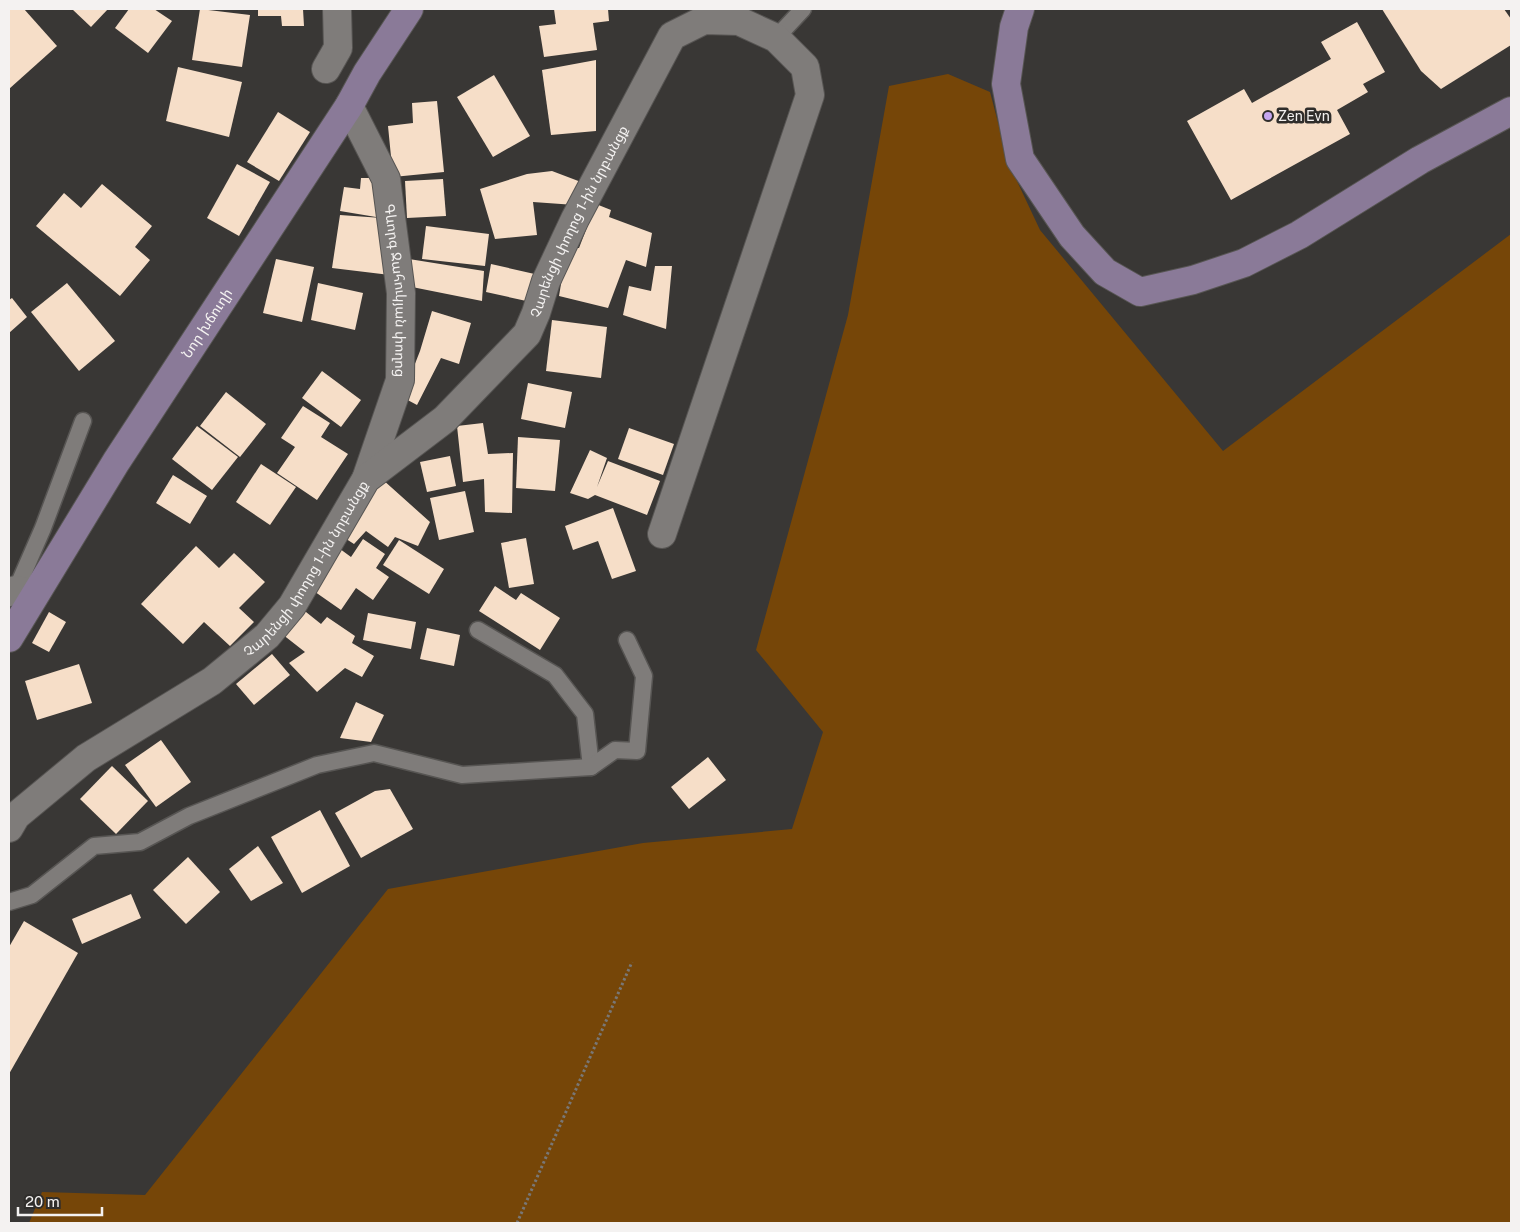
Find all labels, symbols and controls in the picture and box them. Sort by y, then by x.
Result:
place label: Zen Evn [1278,108,1330,124]
marker: Zen Evn [1262,110,1274,122]
street label: Չարենցի փողոց 1-ին նրբանցք [527,123,631,319]
street label: Գևորգ Ջահուկյան փողոց [381,203,409,377]
street label: Նոր խճուղի [178,285,235,361]
street label: Չարենցի փողոց 1-ին նրբանցք [240,478,371,660]
scale bar [18,1184,101,1216]
text: 20 m [25,1193,60,1210]

